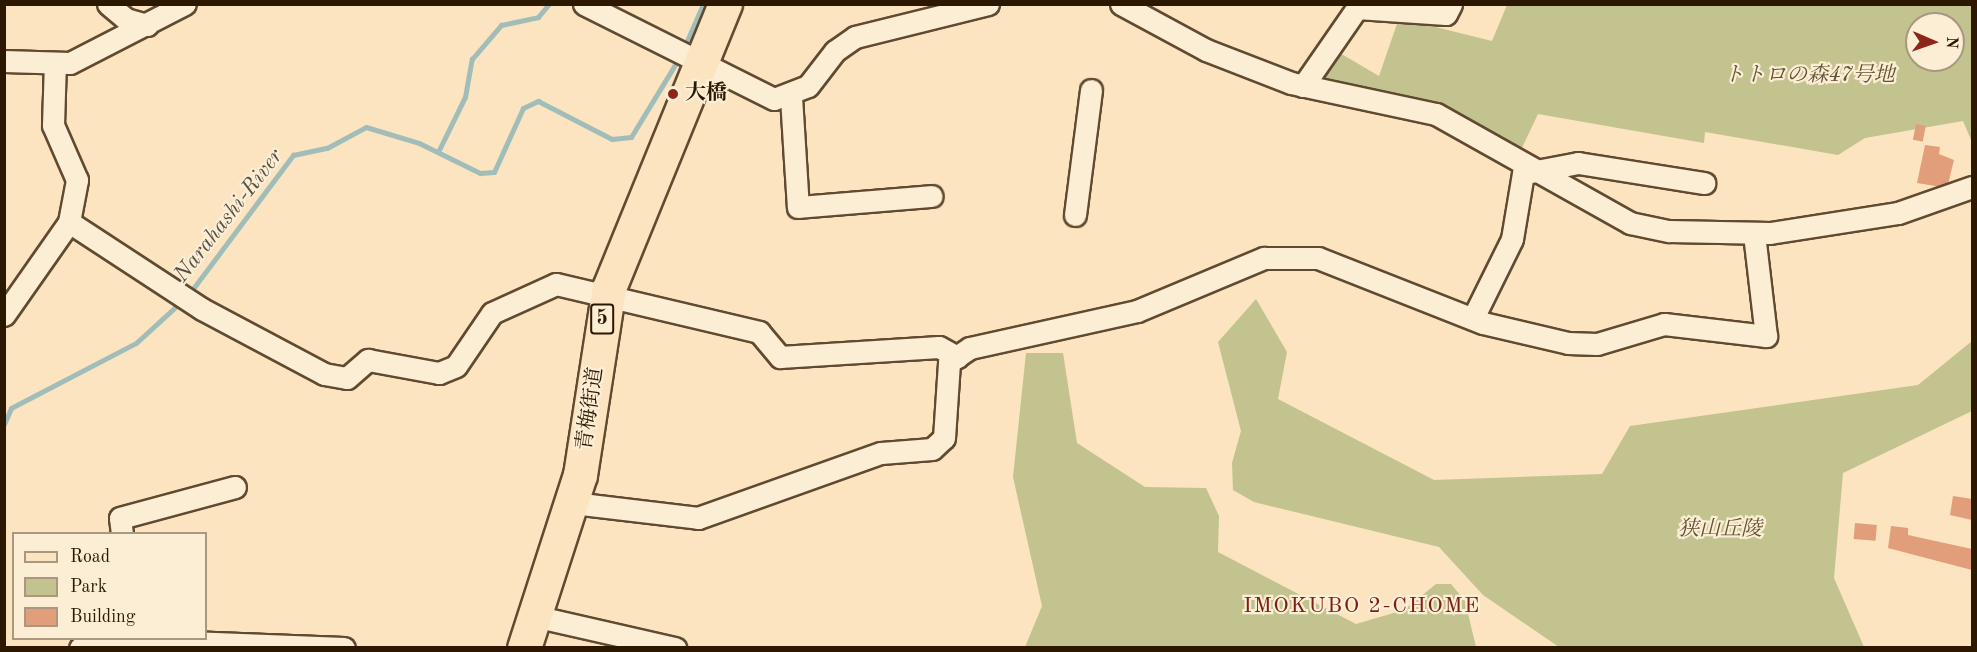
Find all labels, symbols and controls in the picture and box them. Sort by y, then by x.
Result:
north arrow [1905,12,1965,72]
text: N [1943,36,1959,49]
park label: トトロの森47号地 [1723,63,1895,89]
place label: 大橋 [685,81,727,107]
marker: 大橋 [666,87,680,101]
water label: Narahashi-River [169,144,289,288]
road number: 5 [590,302,614,336]
street label: 青梅街道 [573,366,609,452]
park label: 狭山丘陵 [1678,517,1762,543]
legend [12,532,207,640]
text: Road [70,548,110,566]
text: Park [70,578,107,596]
district label: IMOKUBO 2-CHOME [1243,594,1481,620]
text: Building [70,608,135,626]

